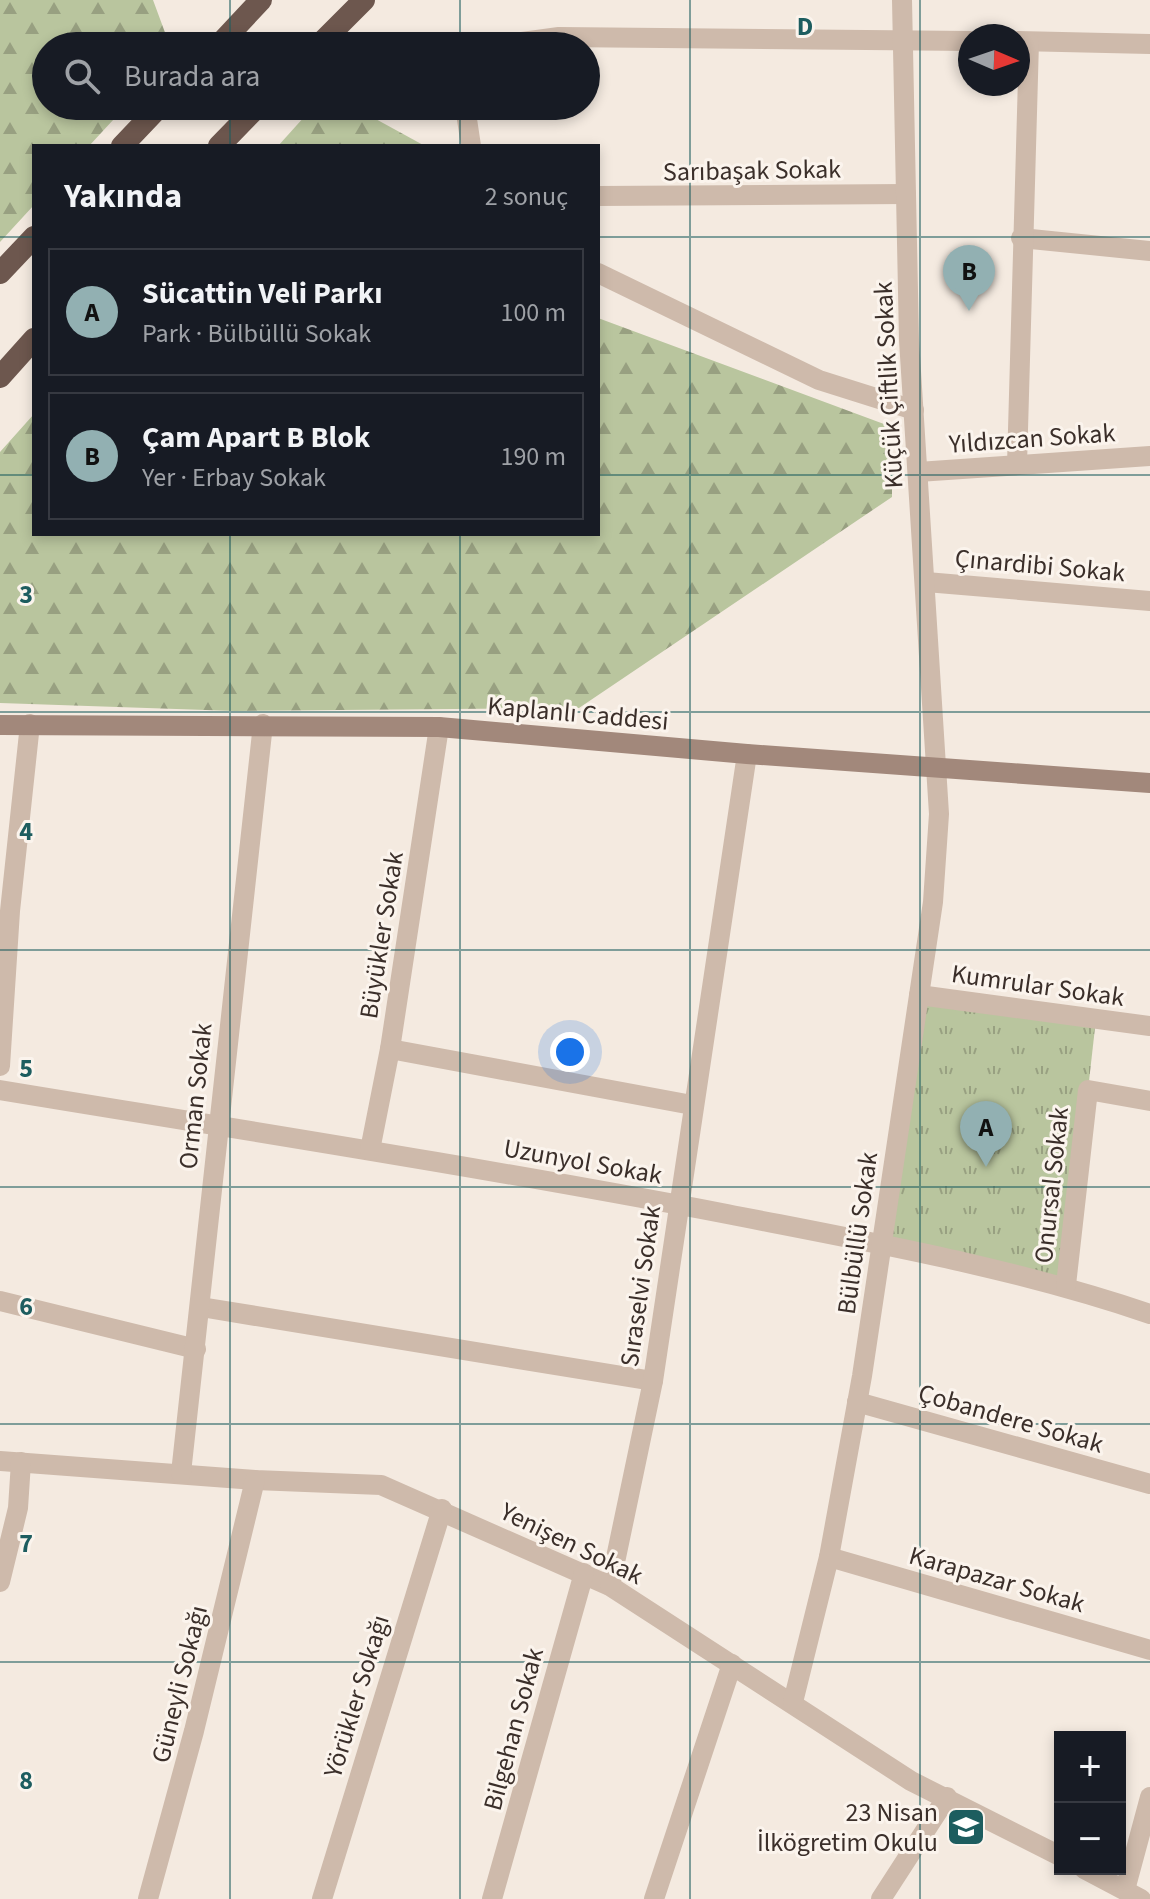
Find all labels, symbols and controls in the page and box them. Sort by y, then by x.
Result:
text: D [797,8,813,45]
north arrow [958,24,1030,96]
search box [32,32,600,120]
icon: search [60,54,104,98]
text: Burada ara [124,55,261,98]
street label: Sarıbaşak Sokak [663,150,842,191]
text: Yakında [64,172,182,221]
text: 2 sonuç [485,178,568,215]
pin: B [943,245,995,311]
text: Sücattin Veli Parkı [142,272,382,315]
street label: Küçük Çiftlik Sokak [865,280,912,489]
text: A [85,294,99,331]
text: 100 m [500,294,566,331]
text: Park · Bülbüllü Sokak [142,315,371,352]
street label: Yıldızcan Sokak [947,414,1117,463]
text: Çam Apart B Blok [142,416,370,459]
text: B [84,438,100,475]
text: 190 m [500,438,566,475]
text: Yer · Erbay Sokak [142,459,326,496]
street label: Çınardibi Sokak [953,540,1127,591]
text: 3 [19,576,33,613]
street label: Kaplanlı Caddesi [486,687,670,740]
text: 4 [19,813,33,850]
street label: Büyükler Sokak [350,849,413,1021]
street label: Kumrular Sokak [949,955,1127,1016]
street label: Orman Sokak [169,1021,222,1171]
your location [550,1032,590,1072]
text: 5 [19,1050,33,1087]
pin: A [960,1101,1012,1167]
street label: Onursal Sokak [1025,1105,1078,1265]
street label: Uzunyol Sokak [501,1129,665,1194]
street label: Bülbüllü Sokak [828,1149,887,1317]
street label: Sıraselvi Sokak [611,1203,670,1369]
text: 6 [19,1288,33,1325]
street label: Çobandere Sokak [914,1374,1108,1463]
street label: Yenişen Sokak [493,1492,649,1594]
text: 7 [19,1525,33,1562]
street label: Karapazar Sokak [905,1537,1089,1622]
street label: Güneyli Sokağı [142,1602,217,1767]
street label: Yörükler Sokağı [314,1610,399,1783]
street label: Bilgehan Sokak [474,1643,553,1815]
map controls [1054,1731,1126,1875]
button: + [1054,1731,1126,1803]
text: 8 [19,1762,33,1799]
place label: 23 Nisan İlkögretim Okulu [757,1794,938,1861]
button: − [1054,1803,1126,1875]
school or university icon: 23 Nisan İlkögretim Okulu [945,1806,987,1848]

